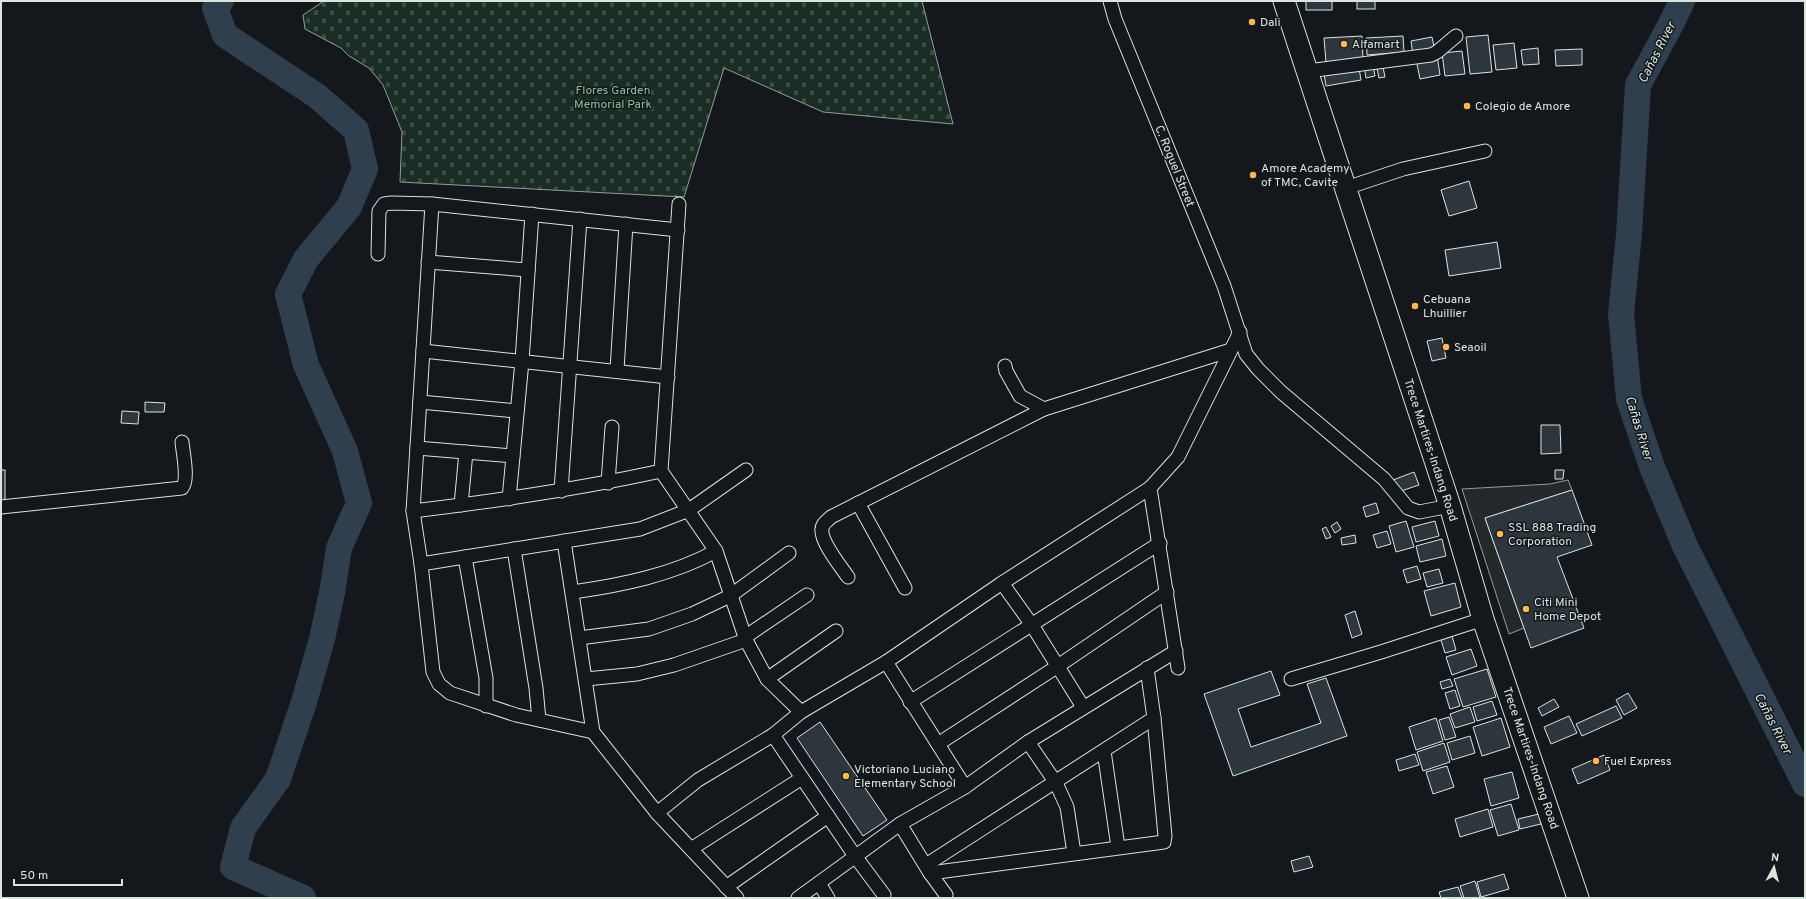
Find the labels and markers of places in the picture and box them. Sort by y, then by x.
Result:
place label: Dali [1260,15,1280,31]
marker: Dali [1247,17,1257,27]
place label: Alfamart [1352,37,1400,53]
marker: Alfamart [1339,39,1349,49]
place label: Colegio de Amore [1475,99,1570,115]
marker: Colegio de Amore [1462,101,1472,111]
place label: Amore Academy of TMC, Cavite [1261,161,1350,191]
marker: Amore Academy of TMC, Cavite [1248,170,1258,180]
place label: Cebuana Lhuillier [1423,292,1470,322]
marker: Cebuana Lhuillier [1410,301,1420,311]
place label: Seaoil [1454,340,1487,356]
marker: Seaoil [1441,342,1451,352]
place label: SSL 888 Trading Corporation [1508,520,1596,550]
marker: SSL 888 Trading Corporation [1495,529,1505,539]
place label: Citi Mini Home Depot [1534,595,1601,625]
marker: Citi Mini Home Depot [1521,604,1531,614]
place label: Fuel Express [1604,754,1672,770]
marker: Fuel Express [1591,756,1601,766]
place label: Victoriano Luciano Elementary School [854,762,956,792]
marker: Victoriano Luciano Elementary School [841,771,851,781]

